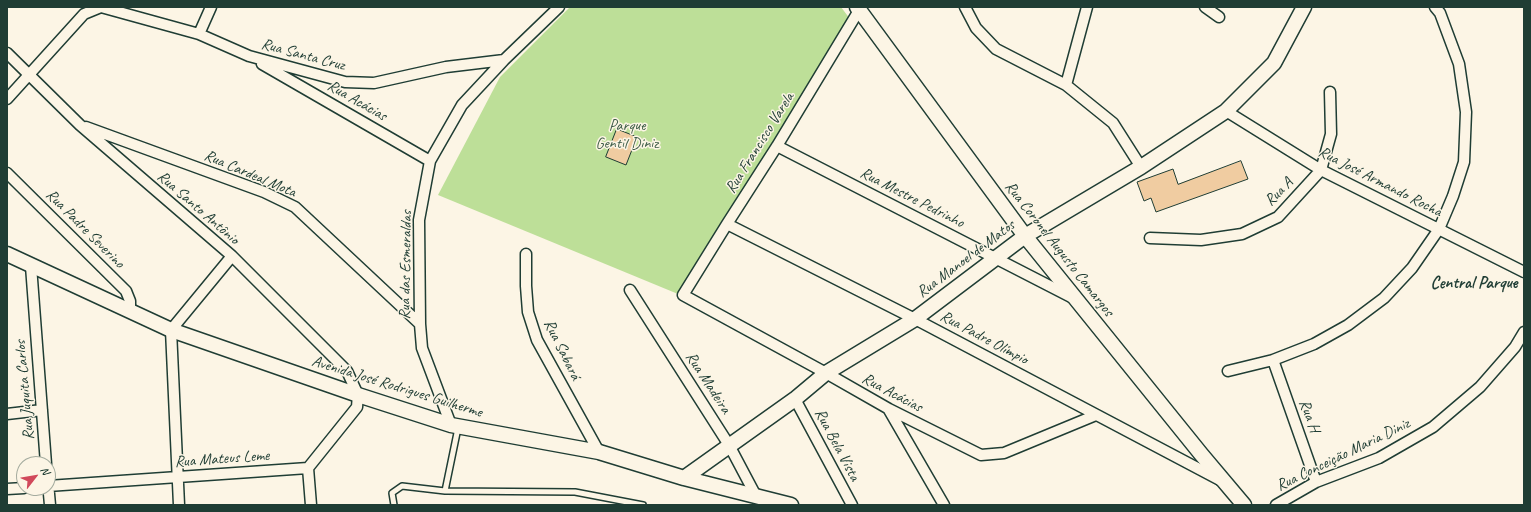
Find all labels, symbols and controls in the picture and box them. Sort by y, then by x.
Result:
street label: Rua Santa Cruz [259,35,347,75]
street label: Rua Acácias [324,76,390,126]
street label: Rua Francisco Varela [721,89,799,197]
park label: Parque Gentil Diniz [596,116,658,154]
street label: Rua José Armando Rocha [1315,143,1445,221]
street label: Rua Cardeal Mota [201,146,299,202]
street label: Rua Mestre Pedrinho [857,164,967,232]
street label: Rua Santo Antônio [153,167,243,249]
street label: Rua A [1261,174,1297,210]
street label: Rua Coronel Augusto Camargos [1000,178,1118,320]
street label: Rua Padre Severino [41,185,129,273]
street label: Rua das Esmeraldas [395,210,417,320]
street label: Rua Manoel de Matos [913,216,1019,302]
district label: Central Parque [1431,274,1517,294]
street label: Rua Padre Olímpio [937,307,1031,369]
street label: Rua Sabará [539,317,585,383]
street label: Rua Juquita Carlos [11,339,39,441]
street label: Rua Madeira [681,348,735,418]
street label: Avenida José Rodrigues Guilherme [309,352,485,422]
street label: Rua Acácias [859,369,925,417]
street label: Rua H [1294,397,1324,435]
street label: Rua Bela Vista [810,406,864,484]
street label: Rua Conceição Maria Diniz [1273,414,1413,496]
street label: Rua Mateus Leme [174,446,270,472]
north arrow [16,456,56,496]
text: N [38,464,53,477]

